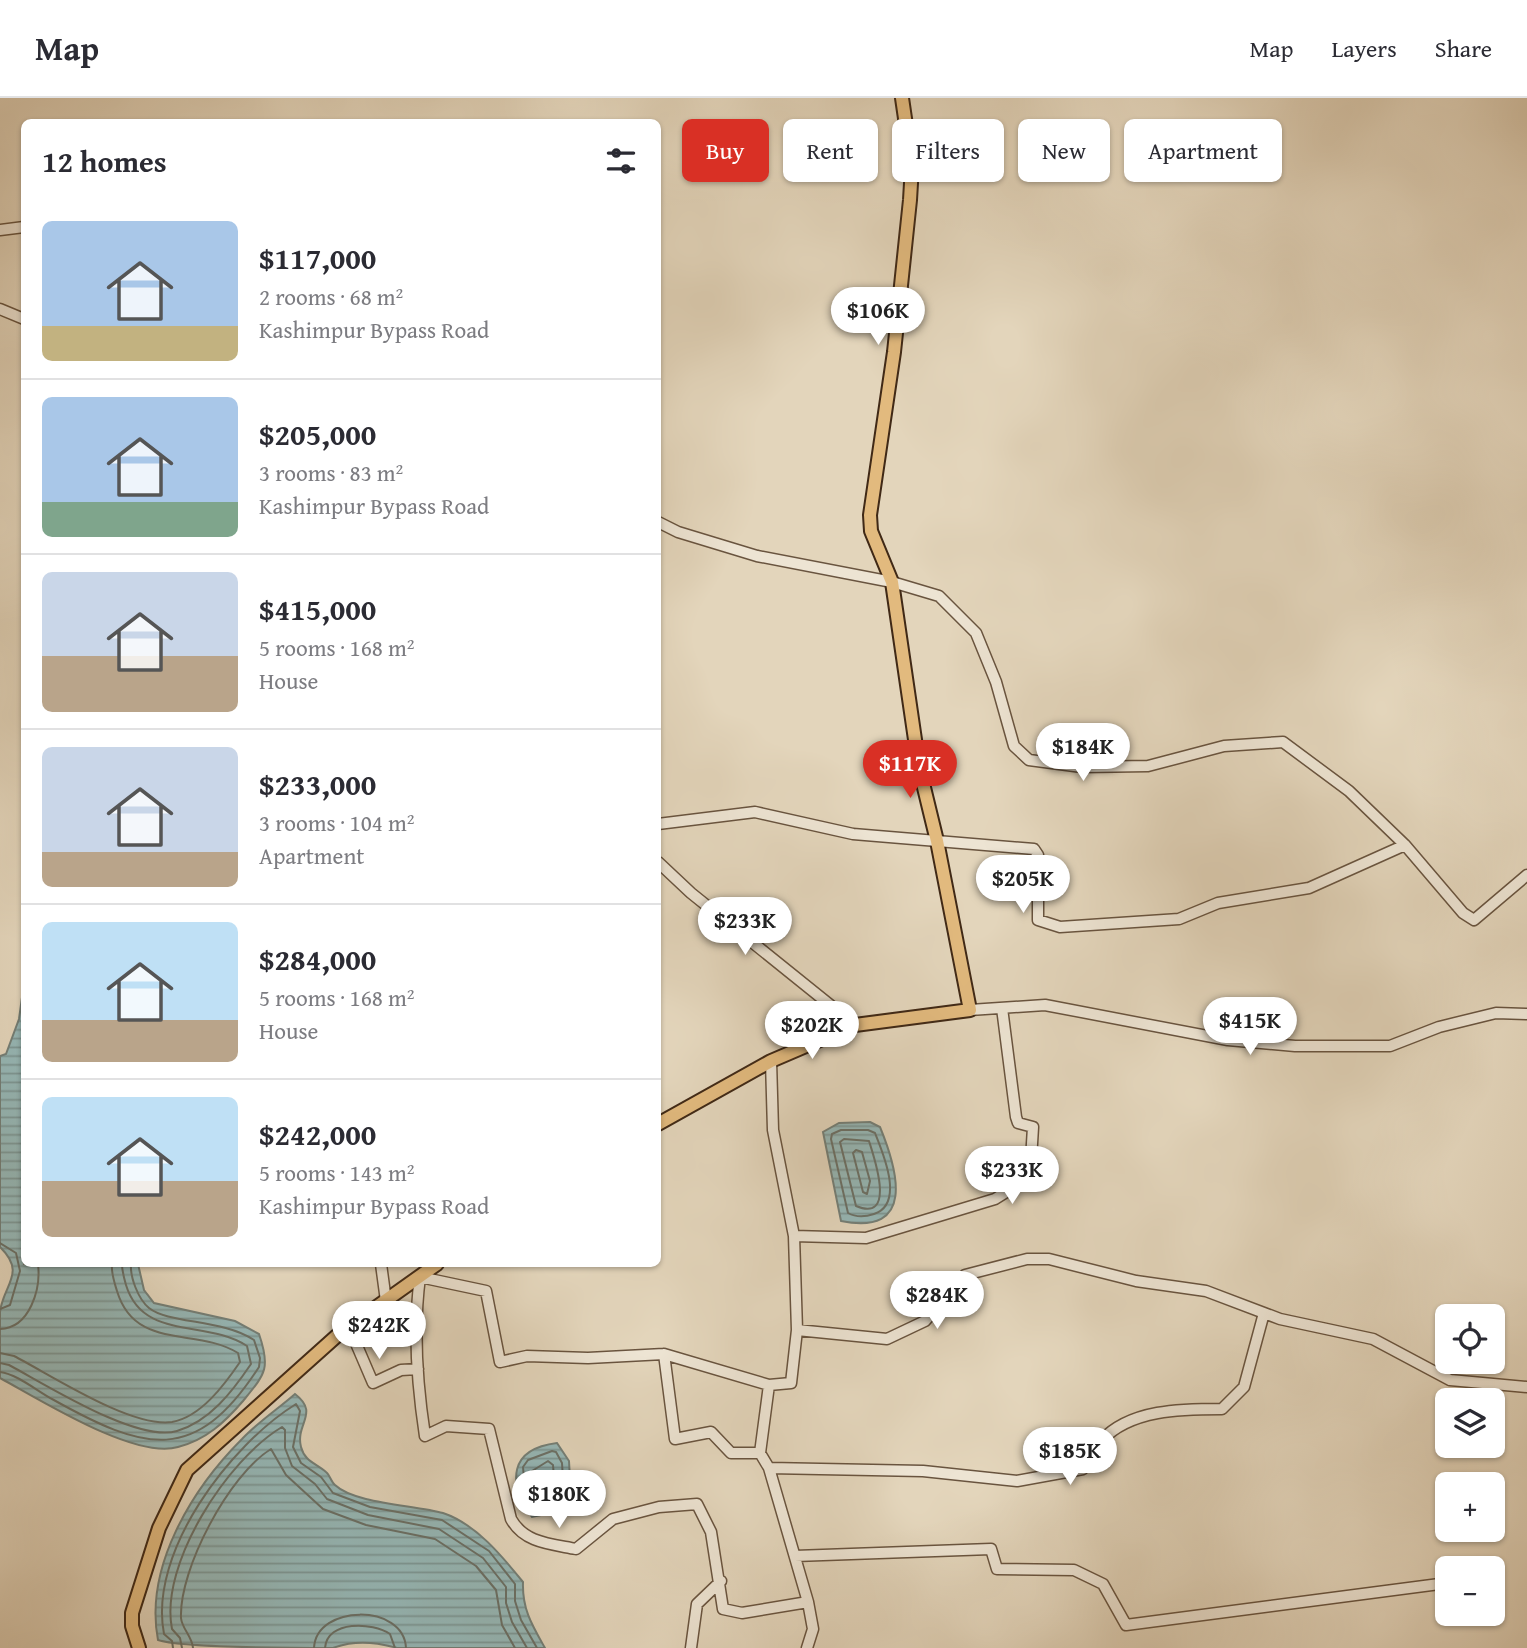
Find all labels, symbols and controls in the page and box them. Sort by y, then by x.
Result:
text: Map [35,24,99,72]
text: Map [1250,31,1293,66]
text: Layers [1331,31,1397,66]
text: Share [1435,31,1492,66]
chip: Buy [682,119,769,182]
chip: Rent [783,119,878,182]
chip: Filters [892,119,1004,182]
chip: New [1018,119,1110,182]
chip: Apartment [1124,119,1282,182]
text: 12 homes [42,139,167,183]
icon: filters [602,142,640,180]
text: $117,000 [259,236,376,280]
icon: home [98,249,182,333]
text: 2 rooms · 68 m² [259,280,403,313]
pin: $106K [829,288,927,347]
text: $106K [847,293,909,326]
text: Kashimpur Bypass Road [259,313,489,346]
text: $205,000 [259,412,376,456]
icon: home [98,425,182,509]
text: 3 rooms · 83 m² [259,456,403,489]
text: Kashimpur Bypass Road [259,489,489,522]
text: $415,000 [259,587,376,631]
icon: home [98,600,182,684]
text: 5 rooms · 168 m² [259,631,414,664]
text: House [259,664,318,697]
pin: $184K [1034,724,1132,783]
text: $184K [1052,729,1114,762]
pin: $117K [861,740,959,800]
text: $117K [879,746,941,779]
text: $233,000 [259,762,376,806]
icon: home [98,775,182,859]
text: 3 rooms · 104 m² [259,806,414,839]
text: Apartment [259,839,364,872]
pin: $205K [974,856,1072,915]
text: $205K [992,861,1054,894]
pin: $233K [696,898,794,957]
text: $233K [714,903,776,936]
text: $284,000 [259,937,376,981]
icon: home [98,950,182,1034]
text: 5 rooms · 168 m² [259,981,414,1014]
pin: $415K [1201,998,1299,1057]
pin: $202K [763,1002,861,1061]
text: $415K [1219,1003,1281,1036]
text: $202K [781,1007,843,1040]
text: House [259,1014,318,1047]
text: $242,000 [259,1112,376,1156]
icon: home [98,1125,182,1209]
pin: $233K [963,1146,1061,1206]
text: $233K [981,1152,1043,1185]
text: 5 rooms · 143 m² [259,1156,414,1189]
text: Kashimpur Bypass Road [259,1189,489,1222]
pin: $284K [888,1272,986,1331]
text: $284K [906,1277,968,1310]
pin: $242K [330,1302,428,1361]
map controls [1435,1304,1505,1626]
button: locate [1435,1304,1505,1374]
text: $242K [348,1307,410,1340]
button: layers [1435,1388,1505,1458]
pin: $185K [1021,1428,1119,1487]
text: $185K [1039,1433,1101,1466]
pin: $180K [510,1470,608,1530]
button: + [1435,1472,1505,1542]
text: $180K [528,1476,590,1509]
button: − [1435,1556,1505,1626]

